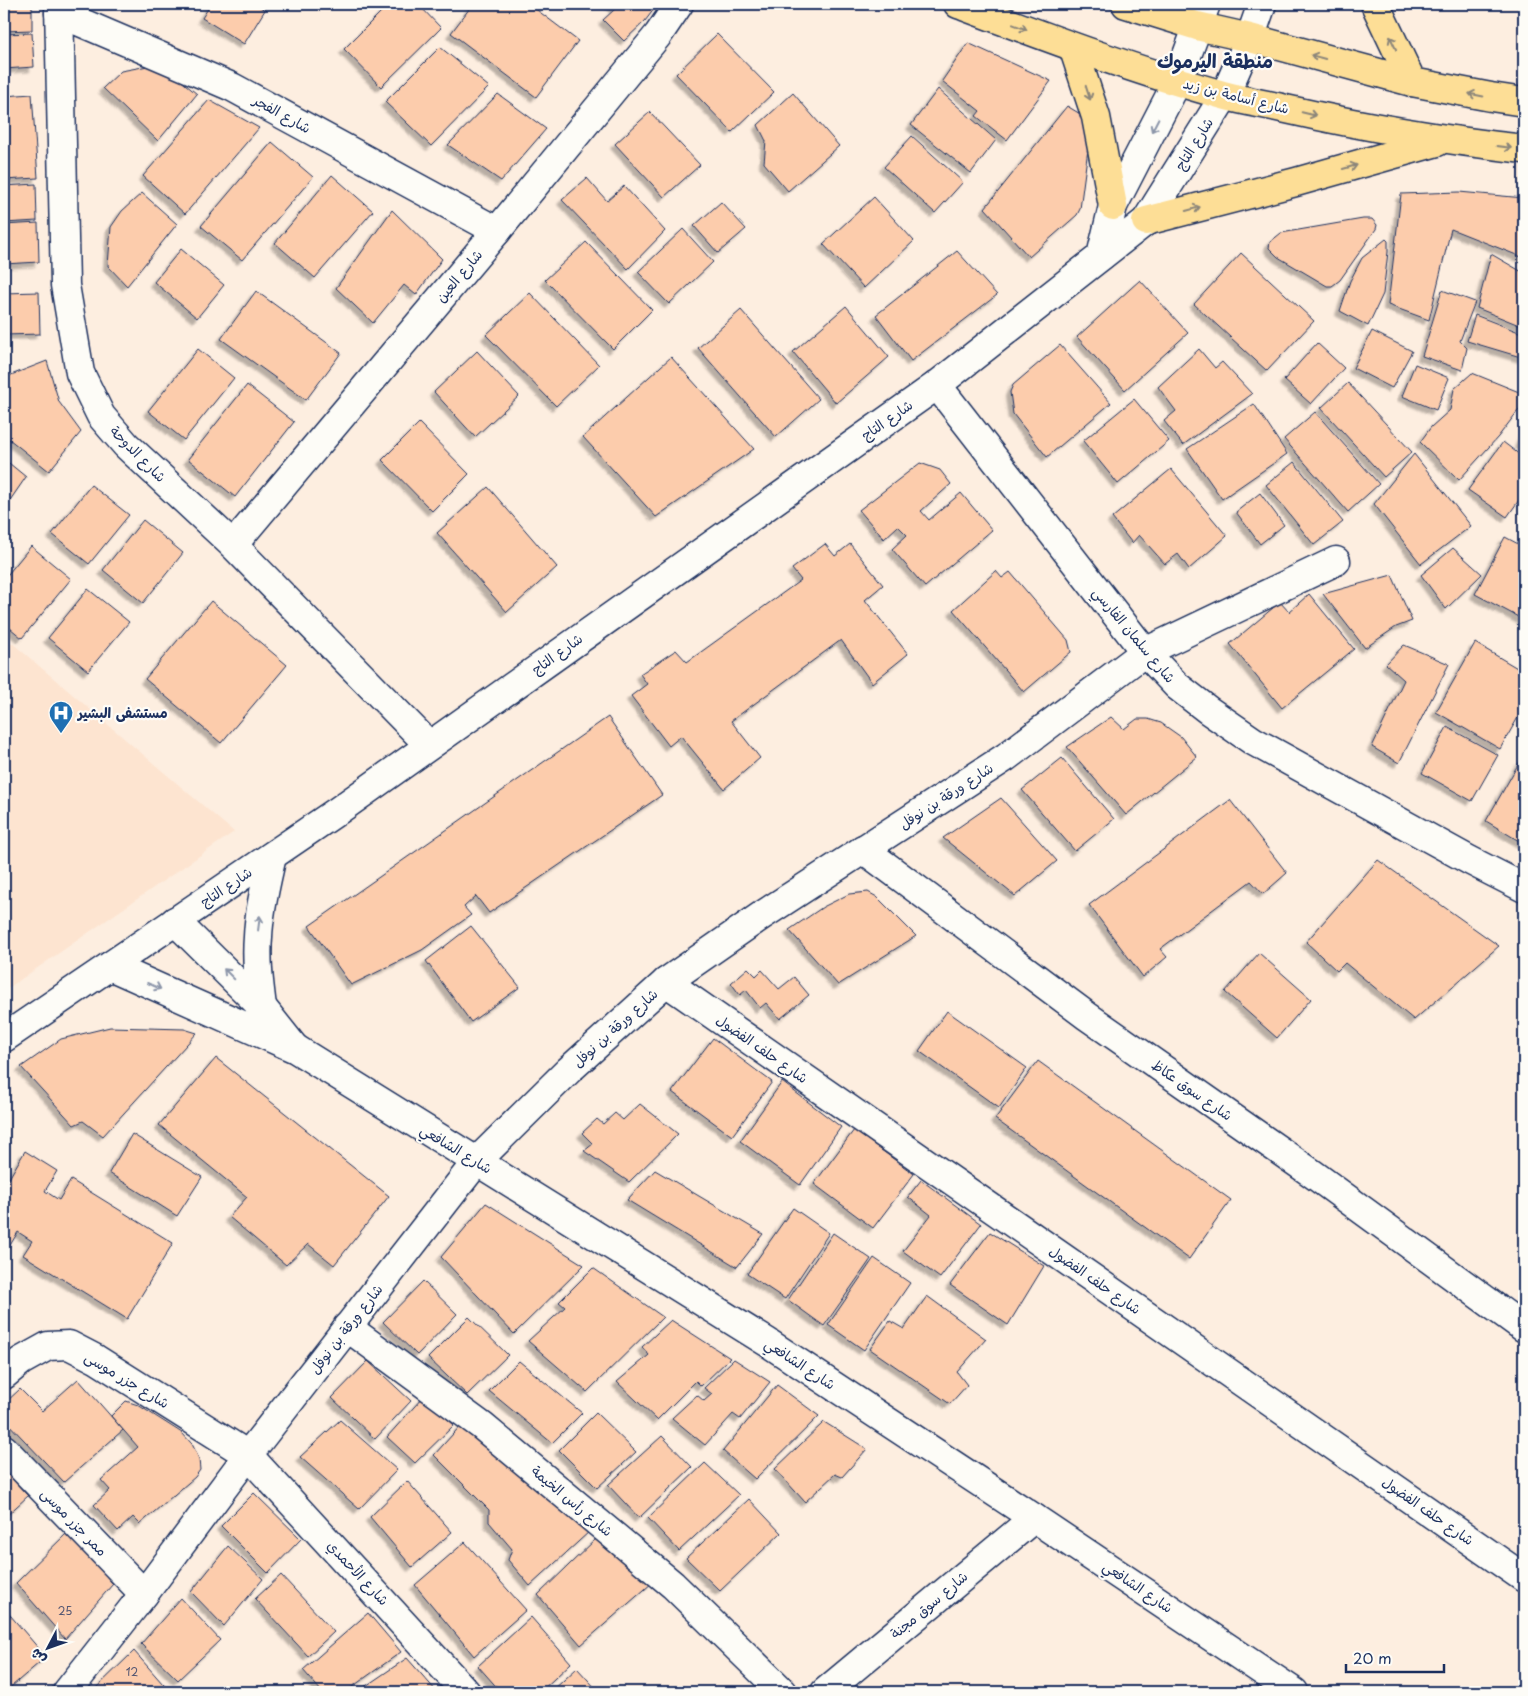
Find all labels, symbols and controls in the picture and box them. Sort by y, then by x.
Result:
one-way arrow [1012,23,1028,32]
one-way arrow [1388,36,1398,51]
district label: منطقة اليرموك [1157,46,1273,75]
one-way arrow [1311,51,1327,61]
street label: شارع أسامة بن زيد [1181,72,1291,119]
one-way arrow [1084,85,1093,101]
street label: شارع الفجر [249,89,315,138]
one-way arrow [1469,89,1485,99]
one-way arrow [1301,110,1317,120]
street label: شارع التاج [1169,113,1218,174]
one-way arrow [1150,117,1159,132]
one-way arrow [1496,142,1512,152]
one-way arrow [1342,161,1358,171]
one-way arrow [1185,203,1201,213]
street label: شارع العين [430,245,487,307]
street label: شارع التاج [857,394,917,445]
street label: شارع الدوحة [105,421,171,487]
street label: شارع سلمان الفارسي [1086,582,1181,689]
street label: شارع التاج [527,628,587,679]
hospital icon: مستشفى البشير [48,700,74,734]
place label: مستشفى البشير [76,702,168,723]
street label: شارع ورقة بن نوفل [894,757,997,834]
street label: شارع التاج [195,861,256,912]
one-way arrow [254,916,264,932]
one-way arrow [222,968,235,980]
one-way arrow [146,982,161,992]
street label: شارع ورقة بن نوفل [567,983,662,1072]
street label: شارع حلف الفضول [712,1009,813,1088]
street label: شارع سوق عكاظ [1148,1054,1237,1125]
street label: شارع الشافعي [415,1119,496,1181]
street label: شارع حلف الفضول [1045,1240,1146,1319]
street label: شارع ورقة بن نوفل [304,1279,387,1378]
street label: شارع الشافعي [759,1333,840,1397]
street label: شارع جزر موسى [81,1346,174,1413]
street label: شارع رأس الخيمة [527,1460,618,1541]
street label: شارع حلف الفضول [1378,1471,1479,1550]
street label: ممر جزر موسى [36,1483,112,1560]
street label: شارع الأحمدي [322,1535,394,1611]
street label: شارع الشافعي [1097,1555,1178,1620]
street label: شارع سوق مجنة [885,1566,972,1643]
house number: 25 [58,1602,72,1619]
north arrow [22,1624,72,1674]
scale bar [1346,1641,1443,1673]
text: ش [25,1644,51,1670]
text: 20 m [1353,1646,1392,1669]
house number: 12 [126,1663,139,1680]

